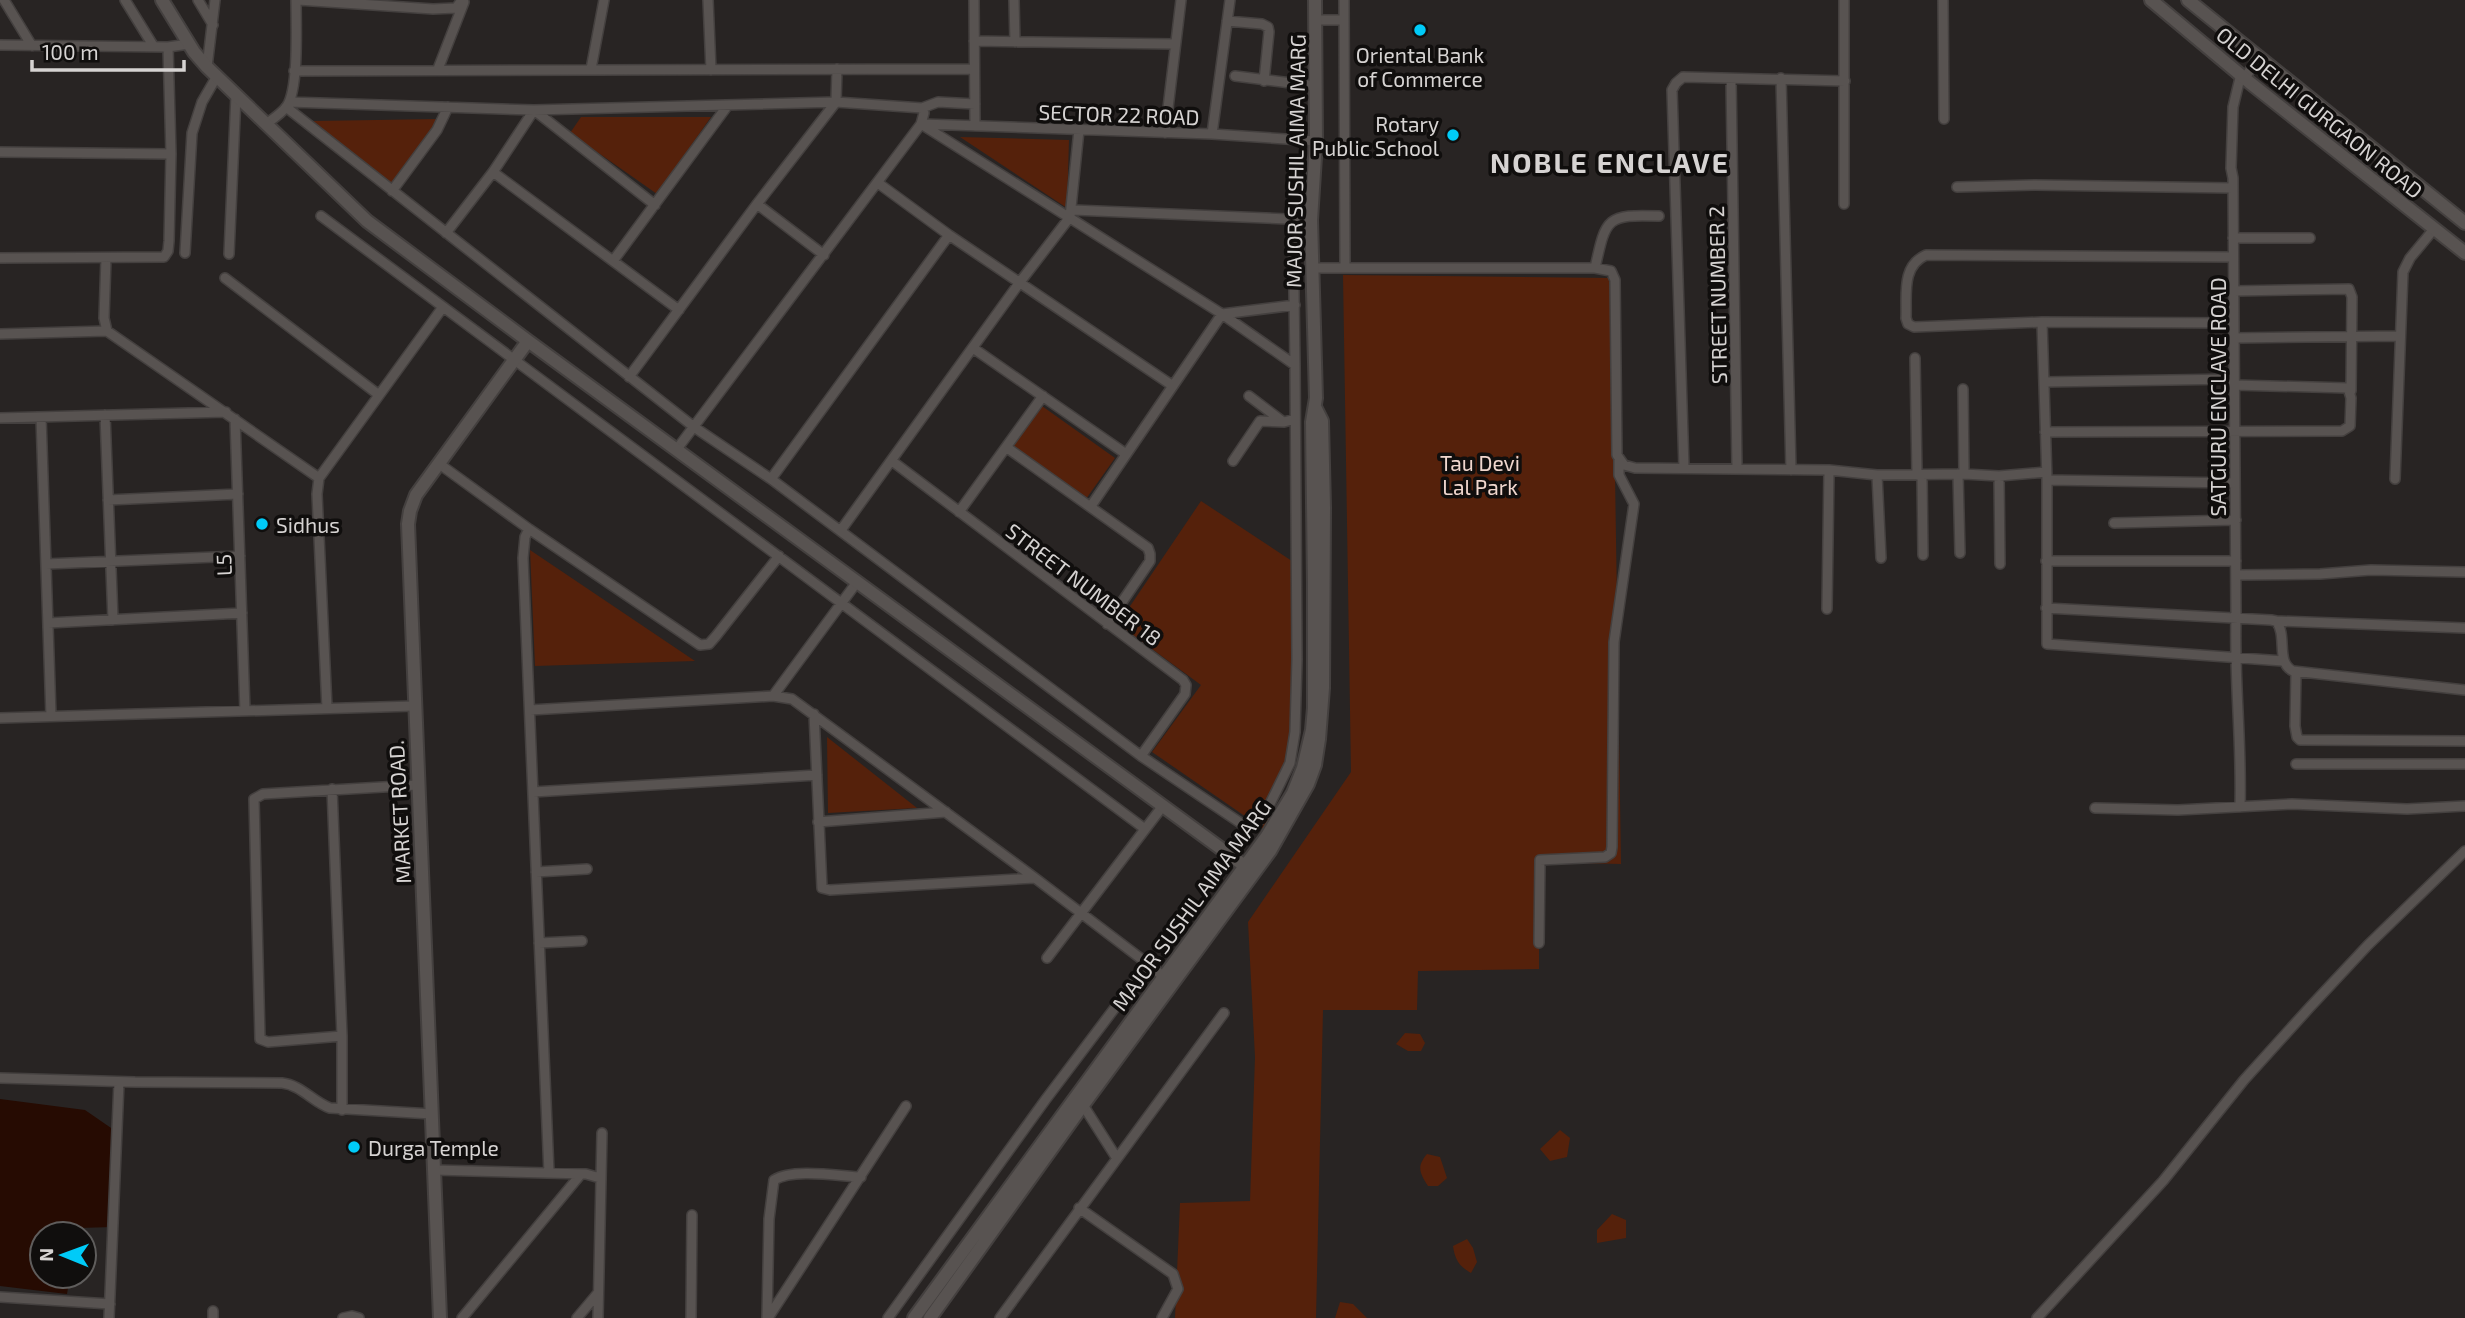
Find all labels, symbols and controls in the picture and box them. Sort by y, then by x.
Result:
street label: OLD DELHI GURGAON ROAD [2212,21,2428,203]
marker: Oriental Bank of Commerce [1412,22,1428,38]
scale bar [32,28,184,72]
street label: MAJOR SUSHIL AIMA MARG [1280,34,1310,288]
text: 100 m [42,39,99,64]
place label: Oriental Bank of Commerce [1356,42,1485,91]
street label: SECTOR 22 ROAD [1038,99,1200,129]
place label: Rotary Public School [1312,111,1440,160]
marker: Rotary Public School [1445,127,1461,143]
district label: NOBLE ENCLAVE [1490,145,1730,179]
street label: STREET NUMBER 2 [1703,206,1731,384]
street label: SATGURU ENCLAVE ROAD [2205,277,2230,517]
park label: Tau Devi Lal Park [1440,450,1520,499]
place label: Sidhus [276,512,340,537]
marker: Sidhus [254,516,270,532]
street label: STREET NUMBER 18 [1002,518,1166,650]
street label: L5 [210,554,236,576]
street label: MARKET ROAD. [383,740,415,884]
street label: MAJOR SUSHIL AIMA MARG [1106,795,1276,1015]
place label: Durga Temple [368,1135,499,1160]
marker: Durga Temple [346,1139,362,1155]
north arrow [28,1220,98,1290]
text: N [34,1248,57,1262]

